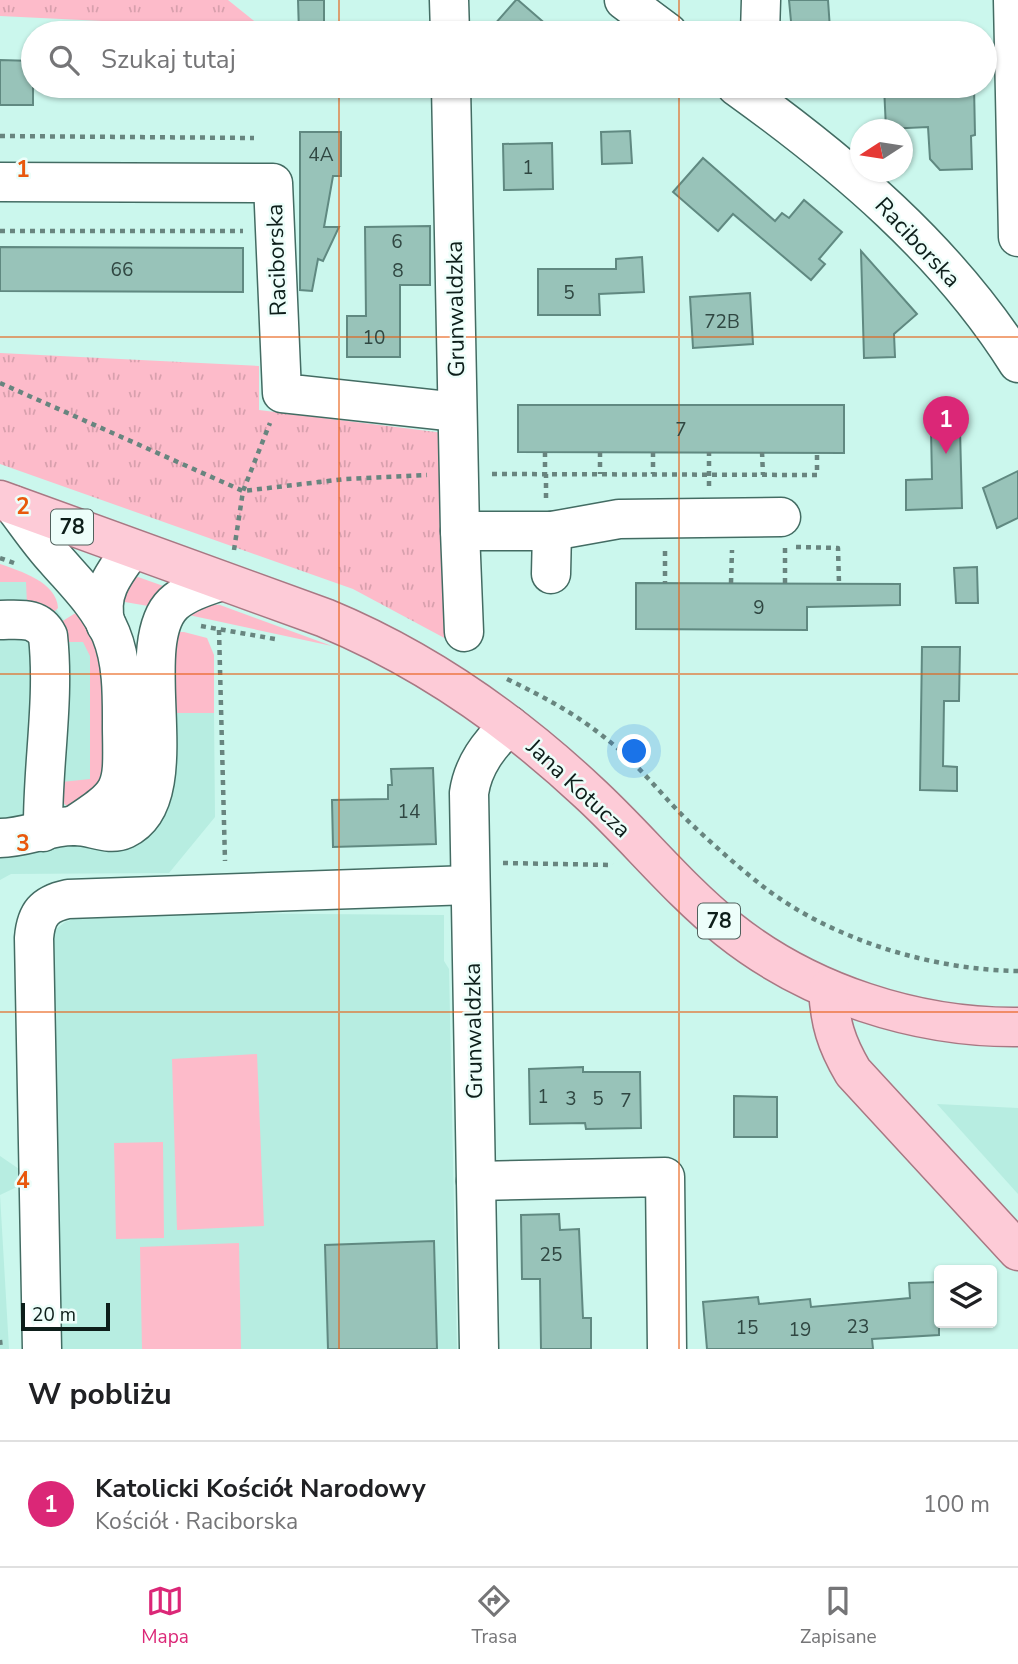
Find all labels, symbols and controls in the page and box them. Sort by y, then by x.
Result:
search box [21,21,997,98]
icon: search [45,41,83,79]
text: Szukaj tutaj [101,42,236,77]
north arrow [850,119,913,182]
house number: 4A [308,142,334,168]
text: 1 [16,154,30,185]
house number: 1 [522,155,534,181]
street label: Raciborska [868,191,967,294]
street label: Raciborska [259,203,294,317]
house number: 6 [391,229,403,255]
street label: Grunwaldzka [439,241,472,377]
house number: 66 [111,257,133,283]
house number: 8 [392,258,404,284]
house number: 5 [563,280,575,306]
house number: 72B [704,309,740,335]
house number: 10 [363,325,385,351]
pin: 1 [923,396,969,454]
house number: 7 [675,417,687,443]
text: 2 [16,491,30,522]
road number: 78 [51,510,93,544]
house number: 9 [753,595,765,621]
street label: Jana Kotucza [519,731,637,845]
your location [617,734,651,768]
house number: 14 [398,799,420,825]
text: 3 [16,828,30,859]
road number: 78 [698,904,740,939]
street label: Grunwaldzka [457,963,490,1099]
house number: 1 [537,1084,549,1110]
house number: 3 [565,1086,577,1112]
house number: 5 [592,1086,604,1112]
house number: 7 [620,1088,632,1114]
text: 4 [16,1165,30,1196]
house number: 25 [540,1242,562,1268]
map controls [934,1265,997,1328]
button: layers [934,1265,997,1328]
scale bar [21,1300,110,1332]
text: 20 m [32,1302,76,1328]
house number: 23 [847,1314,869,1340]
house number: 15 [736,1315,758,1341]
house number: 19 [789,1317,811,1343]
text: W pobliżu [28,1374,172,1415]
text: Katolicki Kościół Narodowy [95,1471,426,1506]
text: 1 [44,1489,58,1520]
text: 100 m [923,1489,990,1520]
text: Kościół · Raciborska [95,1506,298,1537]
tab: Mapa [141,1582,189,1650]
tab: Trasa [471,1582,517,1650]
tab: Zapisane [800,1582,877,1650]

